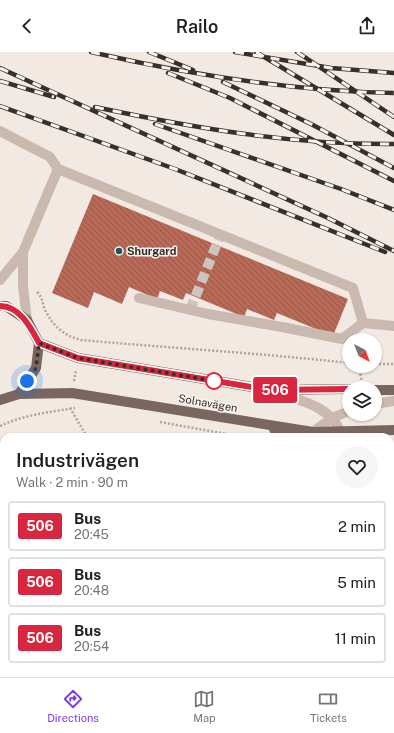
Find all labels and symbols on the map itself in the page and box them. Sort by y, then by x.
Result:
place label: Shurgard [127,245,176,257]
marker: Shurgard [114,246,124,256]
north arrow [342,333,382,373]
your location [17,371,37,391]
unlabelled marker [205,372,223,390]
line badge: 506 [252,377,298,403]
street label: Solnavägen [177,392,239,414]

